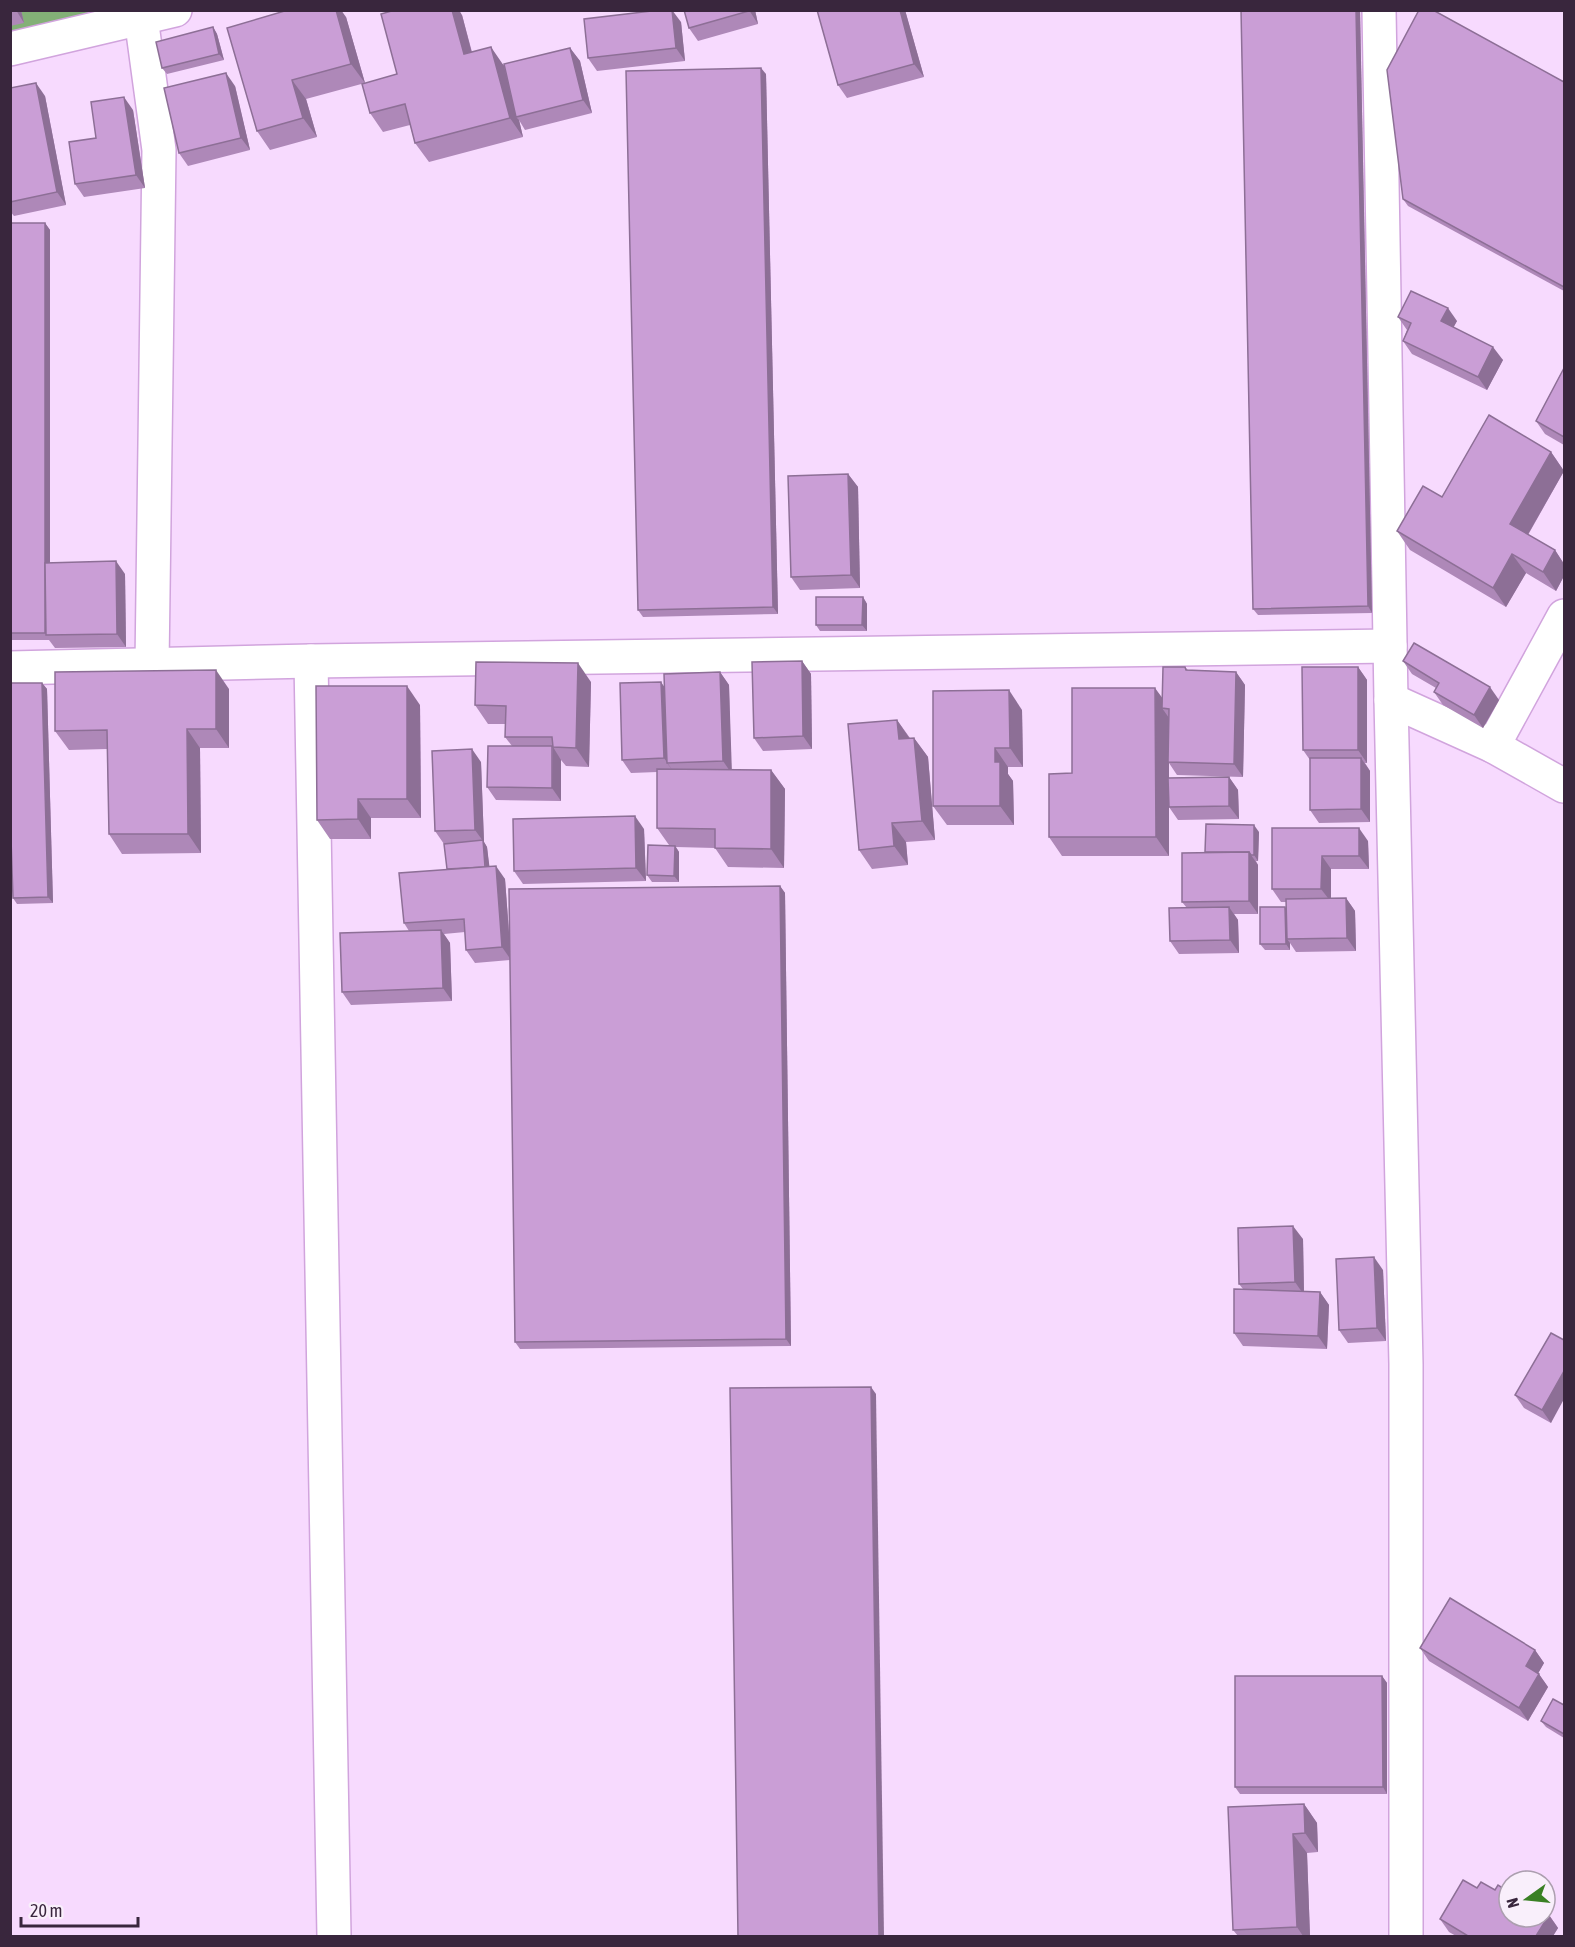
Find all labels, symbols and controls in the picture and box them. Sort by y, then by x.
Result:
north arrow [1497,1869,1557,1929]
scale bar [21,1890,138,1928]
text: N [1503,1896,1522,1910]
text: 20 m [30,1900,62,1921]

